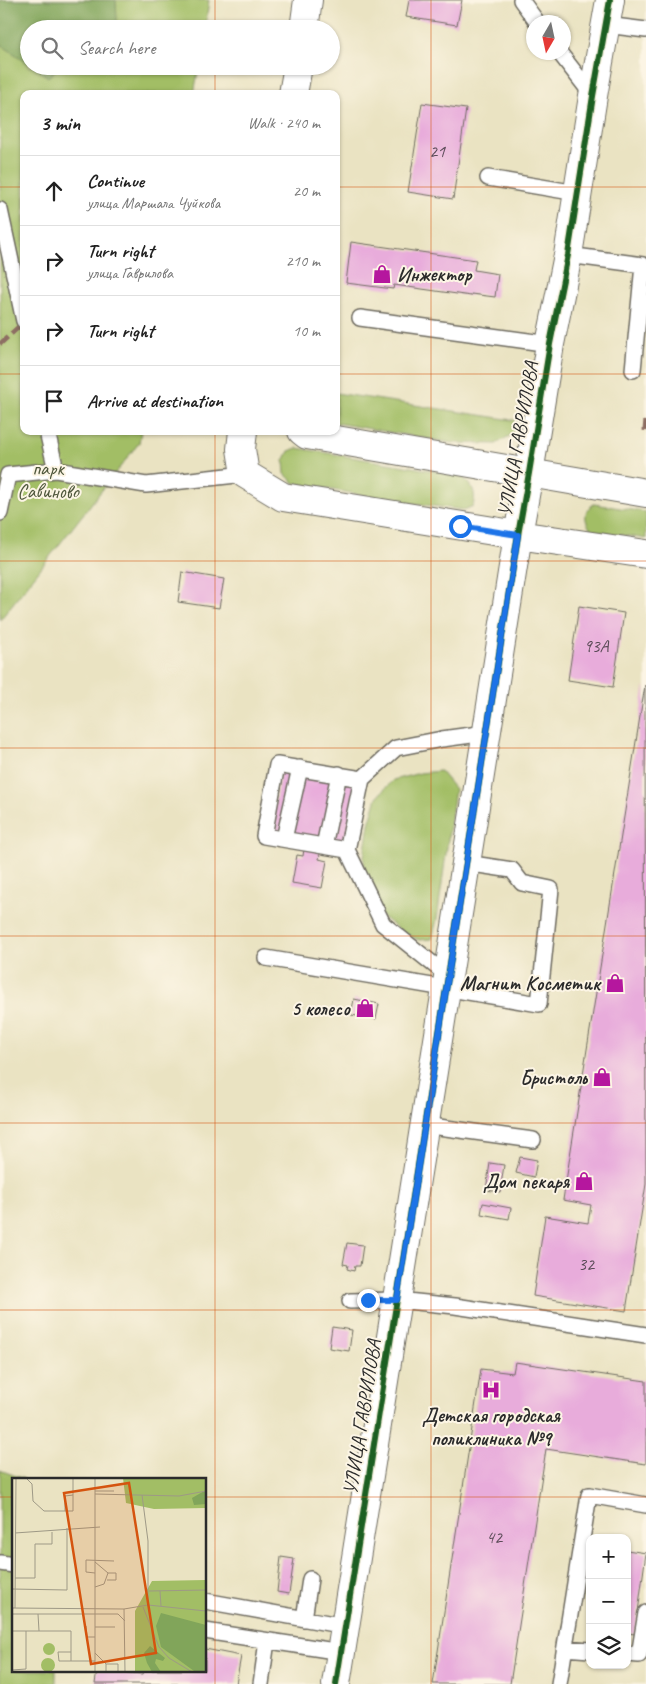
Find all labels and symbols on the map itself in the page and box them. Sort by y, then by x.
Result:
north arrow [526,15,571,60]
house number: 21 [429,140,446,162]
place label: Инжектор [397,262,473,287]
shop icon: Инжектор [371,263,393,285]
street label: УЛИЦА ГАВРИЛОВА [492,359,544,518]
park label: парк Савиново [17,456,80,504]
route start [449,515,472,538]
house number: 93А [583,635,610,657]
place label: Магнит Косметик [460,971,602,996]
shop icon: Магнит Косметик [604,972,626,994]
place label: 5 колесо [291,996,351,1021]
shop icon: 5 колесо [354,997,376,1019]
place label: Бристоль [520,1065,589,1090]
shop icon: Бристоль [591,1066,613,1088]
place label: Дом пекаря [483,1169,571,1194]
shop icon: Дом пекаря [573,1170,595,1192]
house number: 32 [578,1253,596,1275]
route end [357,1289,380,1312]
street label: УЛИЦА ГАВРИЛОВА [337,1337,387,1496]
hospital icon: Детская городская поликлиника №9 [480,1379,502,1401]
place label: Детская городская поликлиника №9 [422,1403,562,1451]
inset map [12,1478,206,1672]
house number: 42 [486,1526,504,1548]

